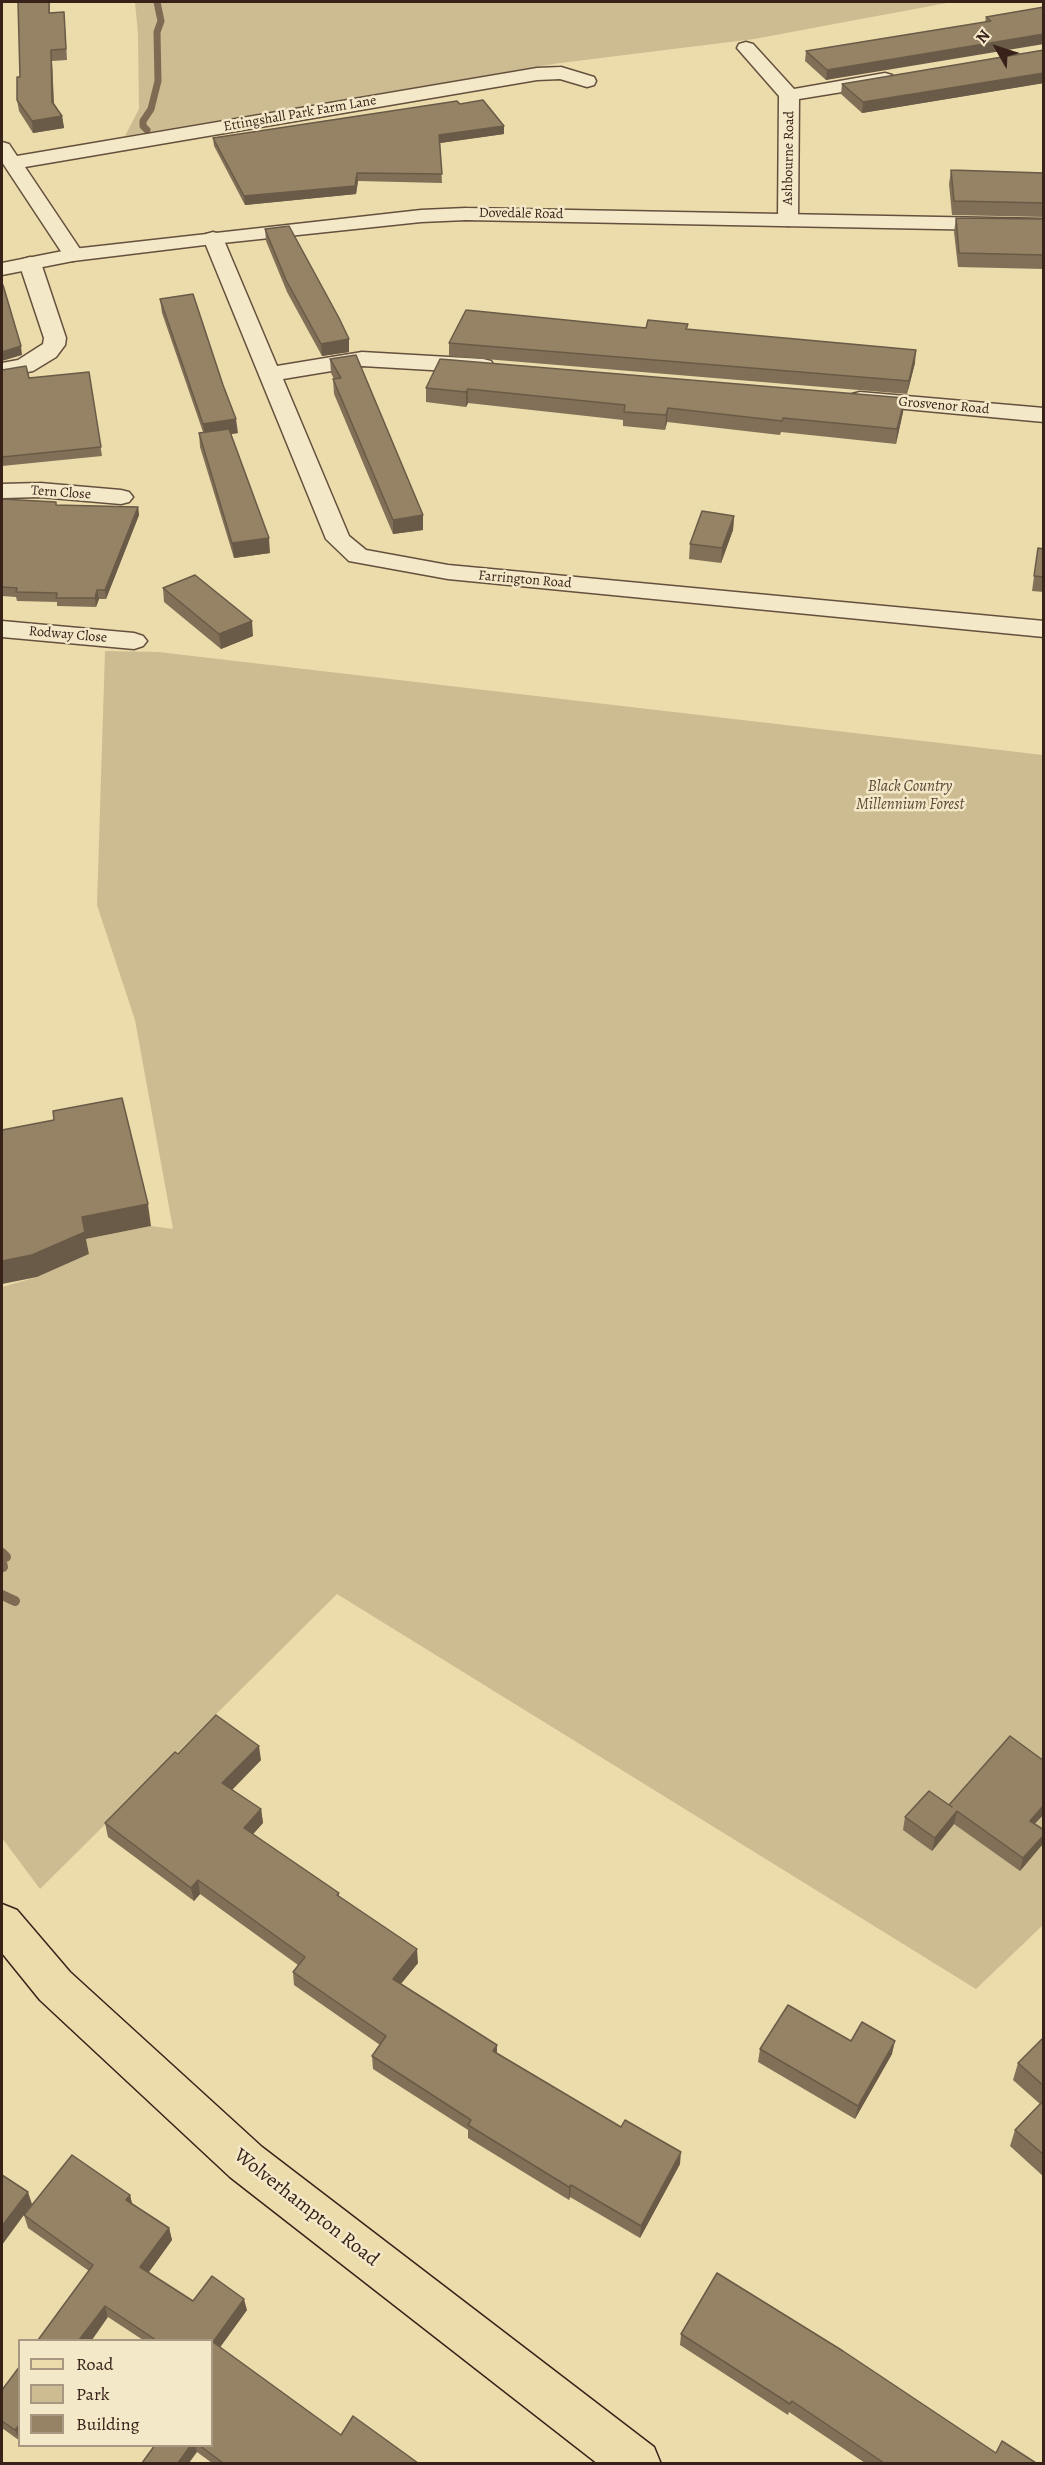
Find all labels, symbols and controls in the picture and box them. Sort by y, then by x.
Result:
north arrow [967,18,1027,78]
text: N [971,25,995,48]
street label: Ettingshall Park Farm Lane [222,92,378,136]
street label: Ashbourne Road [780,111,798,205]
street label: Dovedale Road [479,205,563,223]
street label: Grosvenor Road [898,394,990,418]
street label: Tern Close [31,483,91,503]
street label: Farrington Road [478,568,572,592]
street label: Rodway Close [28,623,108,647]
park label: Black Country Millennium Forest [856,777,964,815]
street label: Wolverhampton Road [229,2144,383,2272]
legend [18,2339,213,2447]
text: Road [76,2352,113,2376]
text: Park [76,2382,110,2406]
text: Building [76,2412,140,2436]

